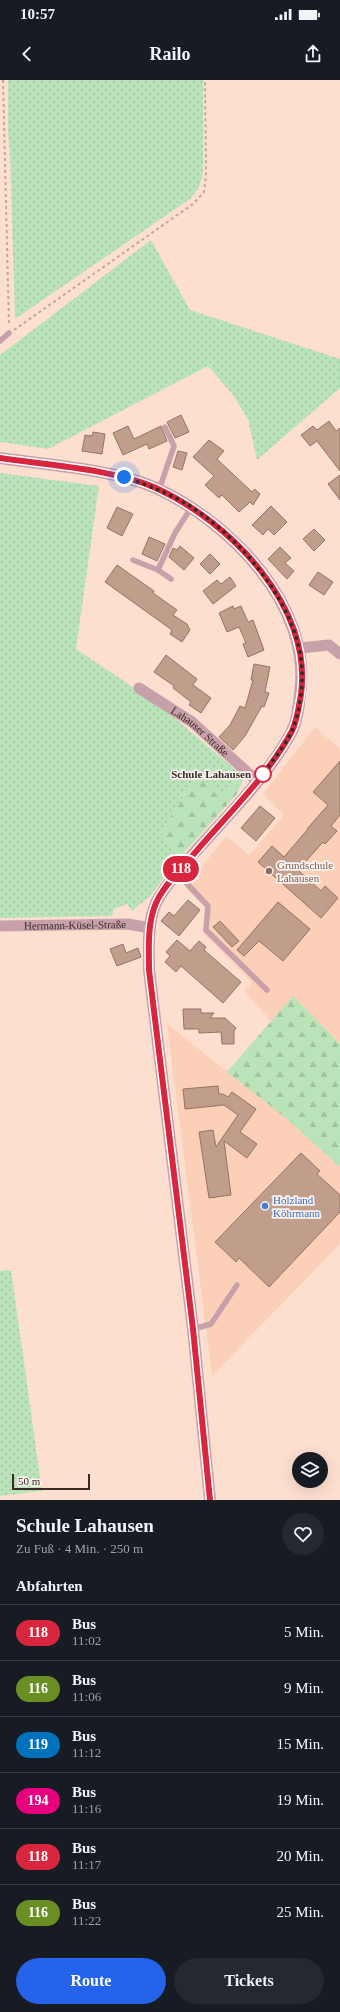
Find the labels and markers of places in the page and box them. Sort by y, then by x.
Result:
marker: Schule Lahausen [254,765,272,783]
place label: Schule Lahausen [171,768,251,780]
place label: Grundschule Lahausen [277,859,333,884]
marker: Grundschule Lahausen [264,866,274,876]
place label: Holzland Köhrmann [273,1194,321,1219]
marker: Holzland Köhrmann [260,1201,270,1211]

